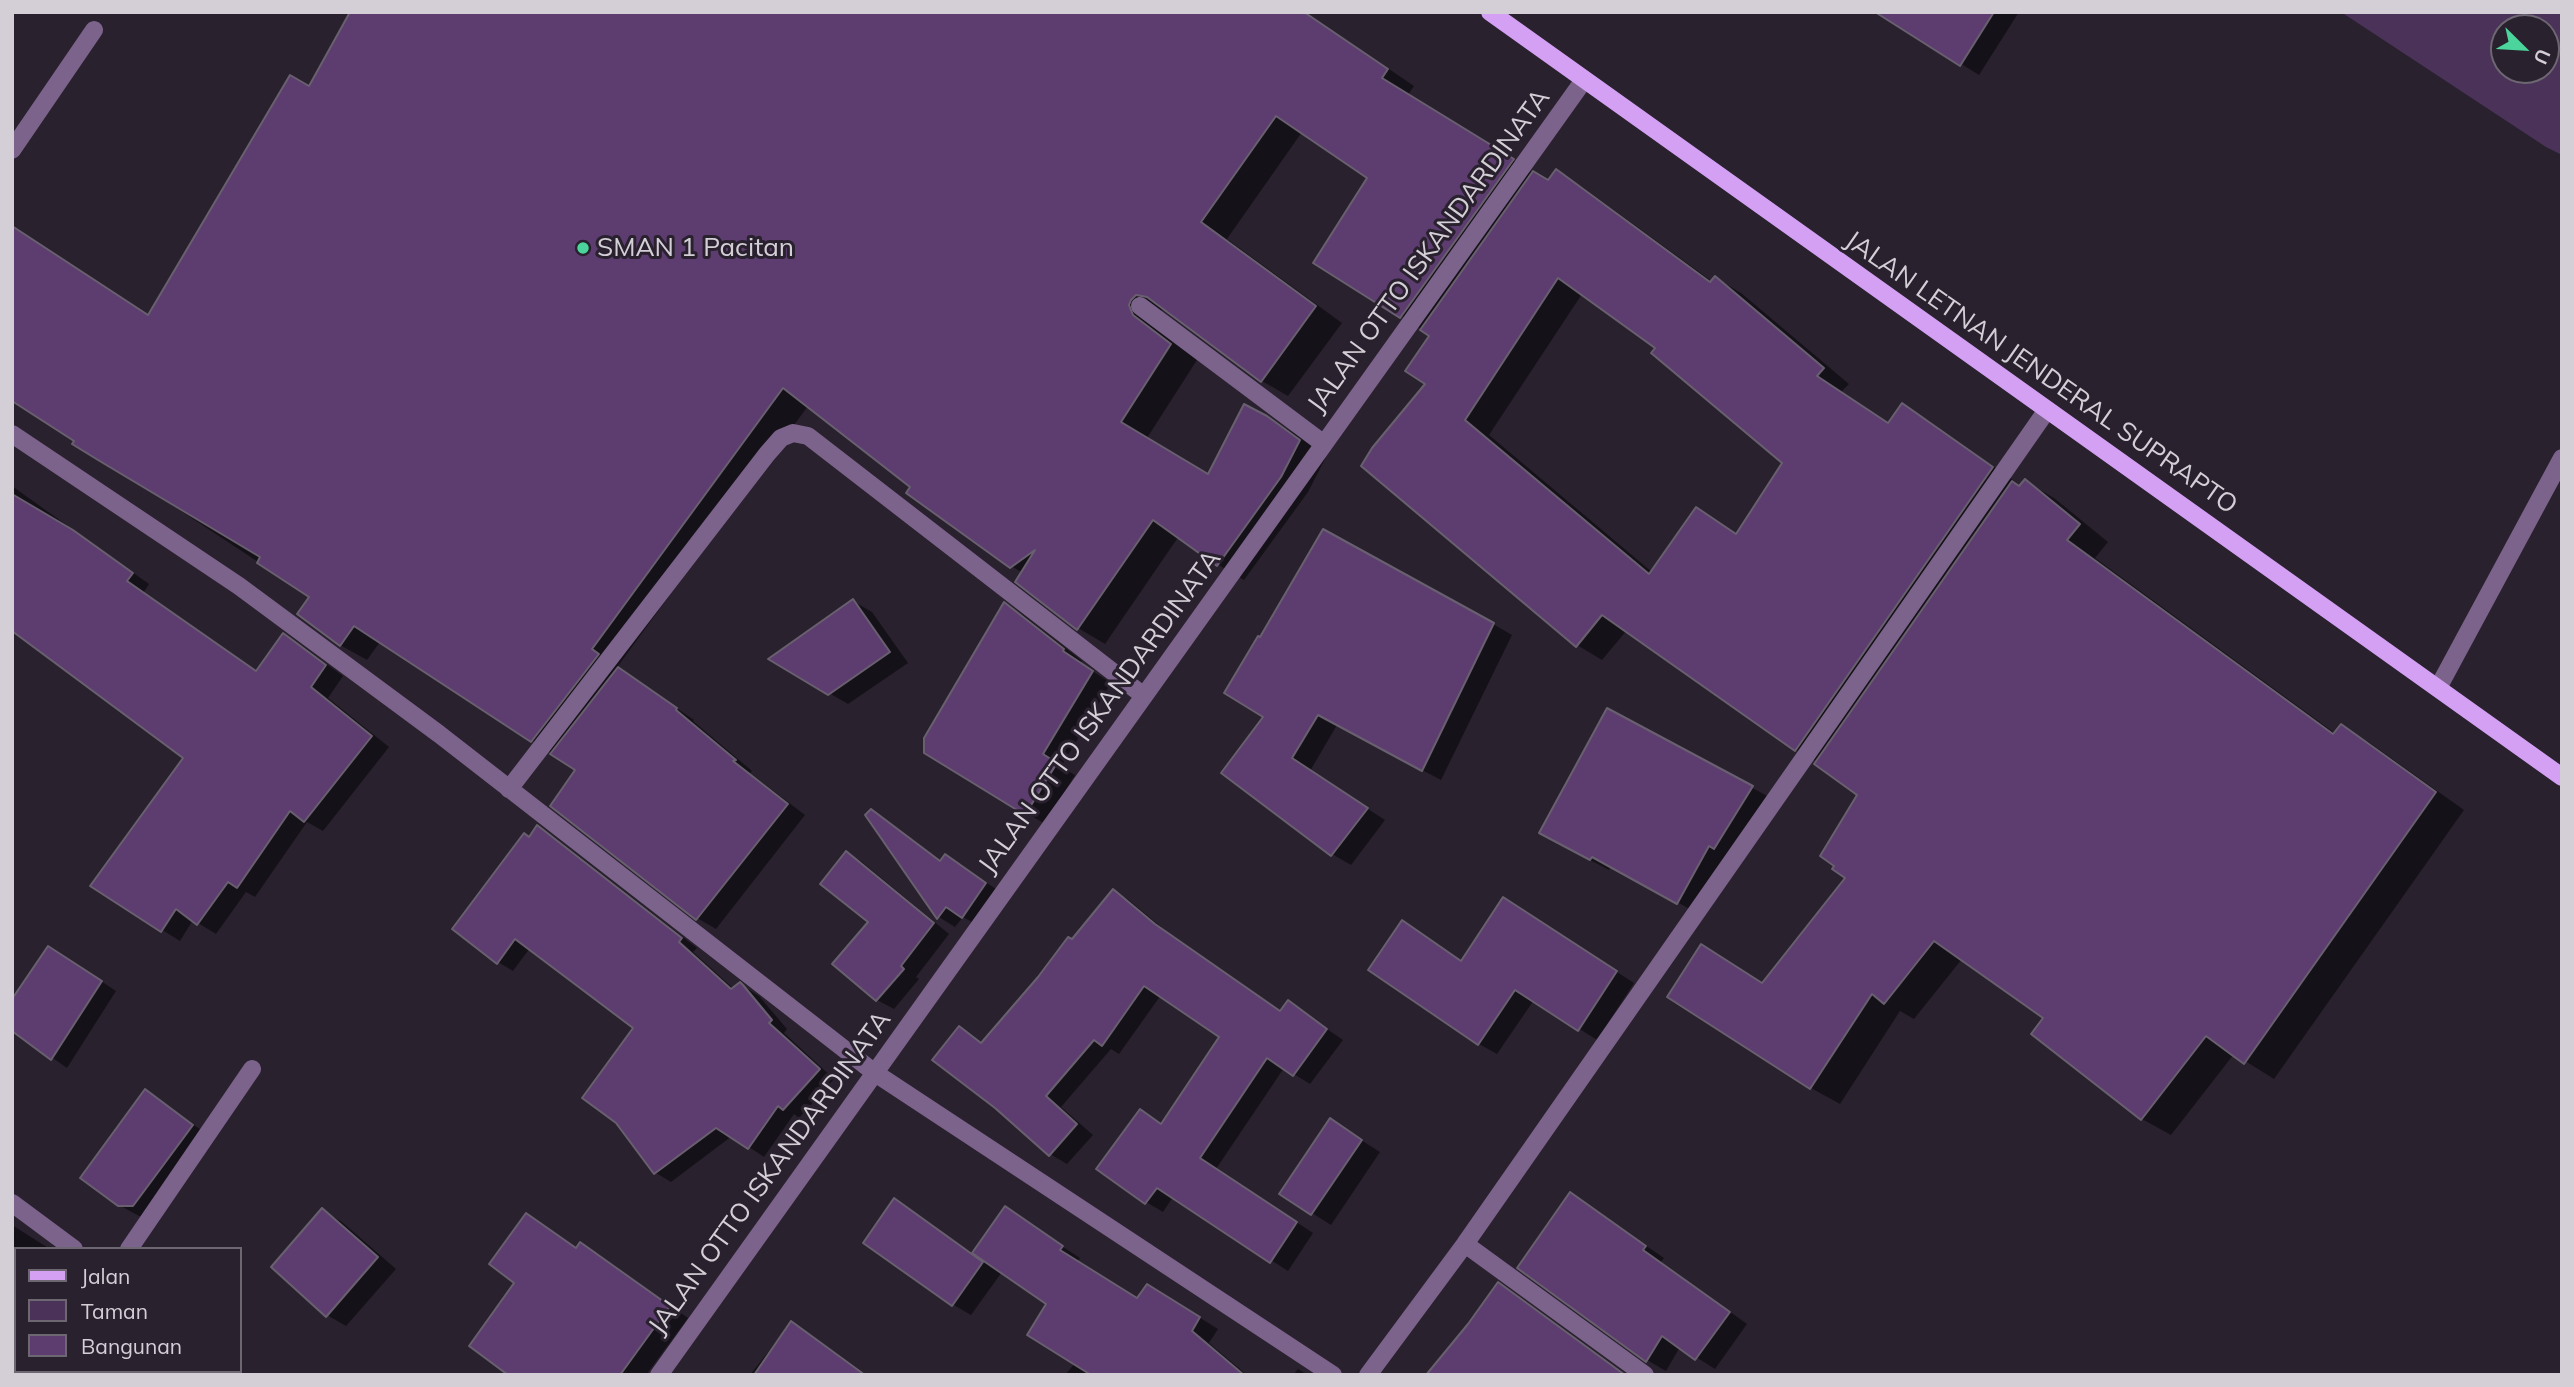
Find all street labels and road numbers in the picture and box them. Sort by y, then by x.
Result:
street label: JALAN OTTO ISKANDARDINATA [1301,83,1557,419]
street label: JALAN LETNAN JENDERAL SUPRAPTO [1839,225,2243,521]
street label: JALAN OTTO ISKANDARDINATA [972,544,1228,880]
street label: JALAN OTTO ISKANDARDINATA [642,1005,898,1341]

